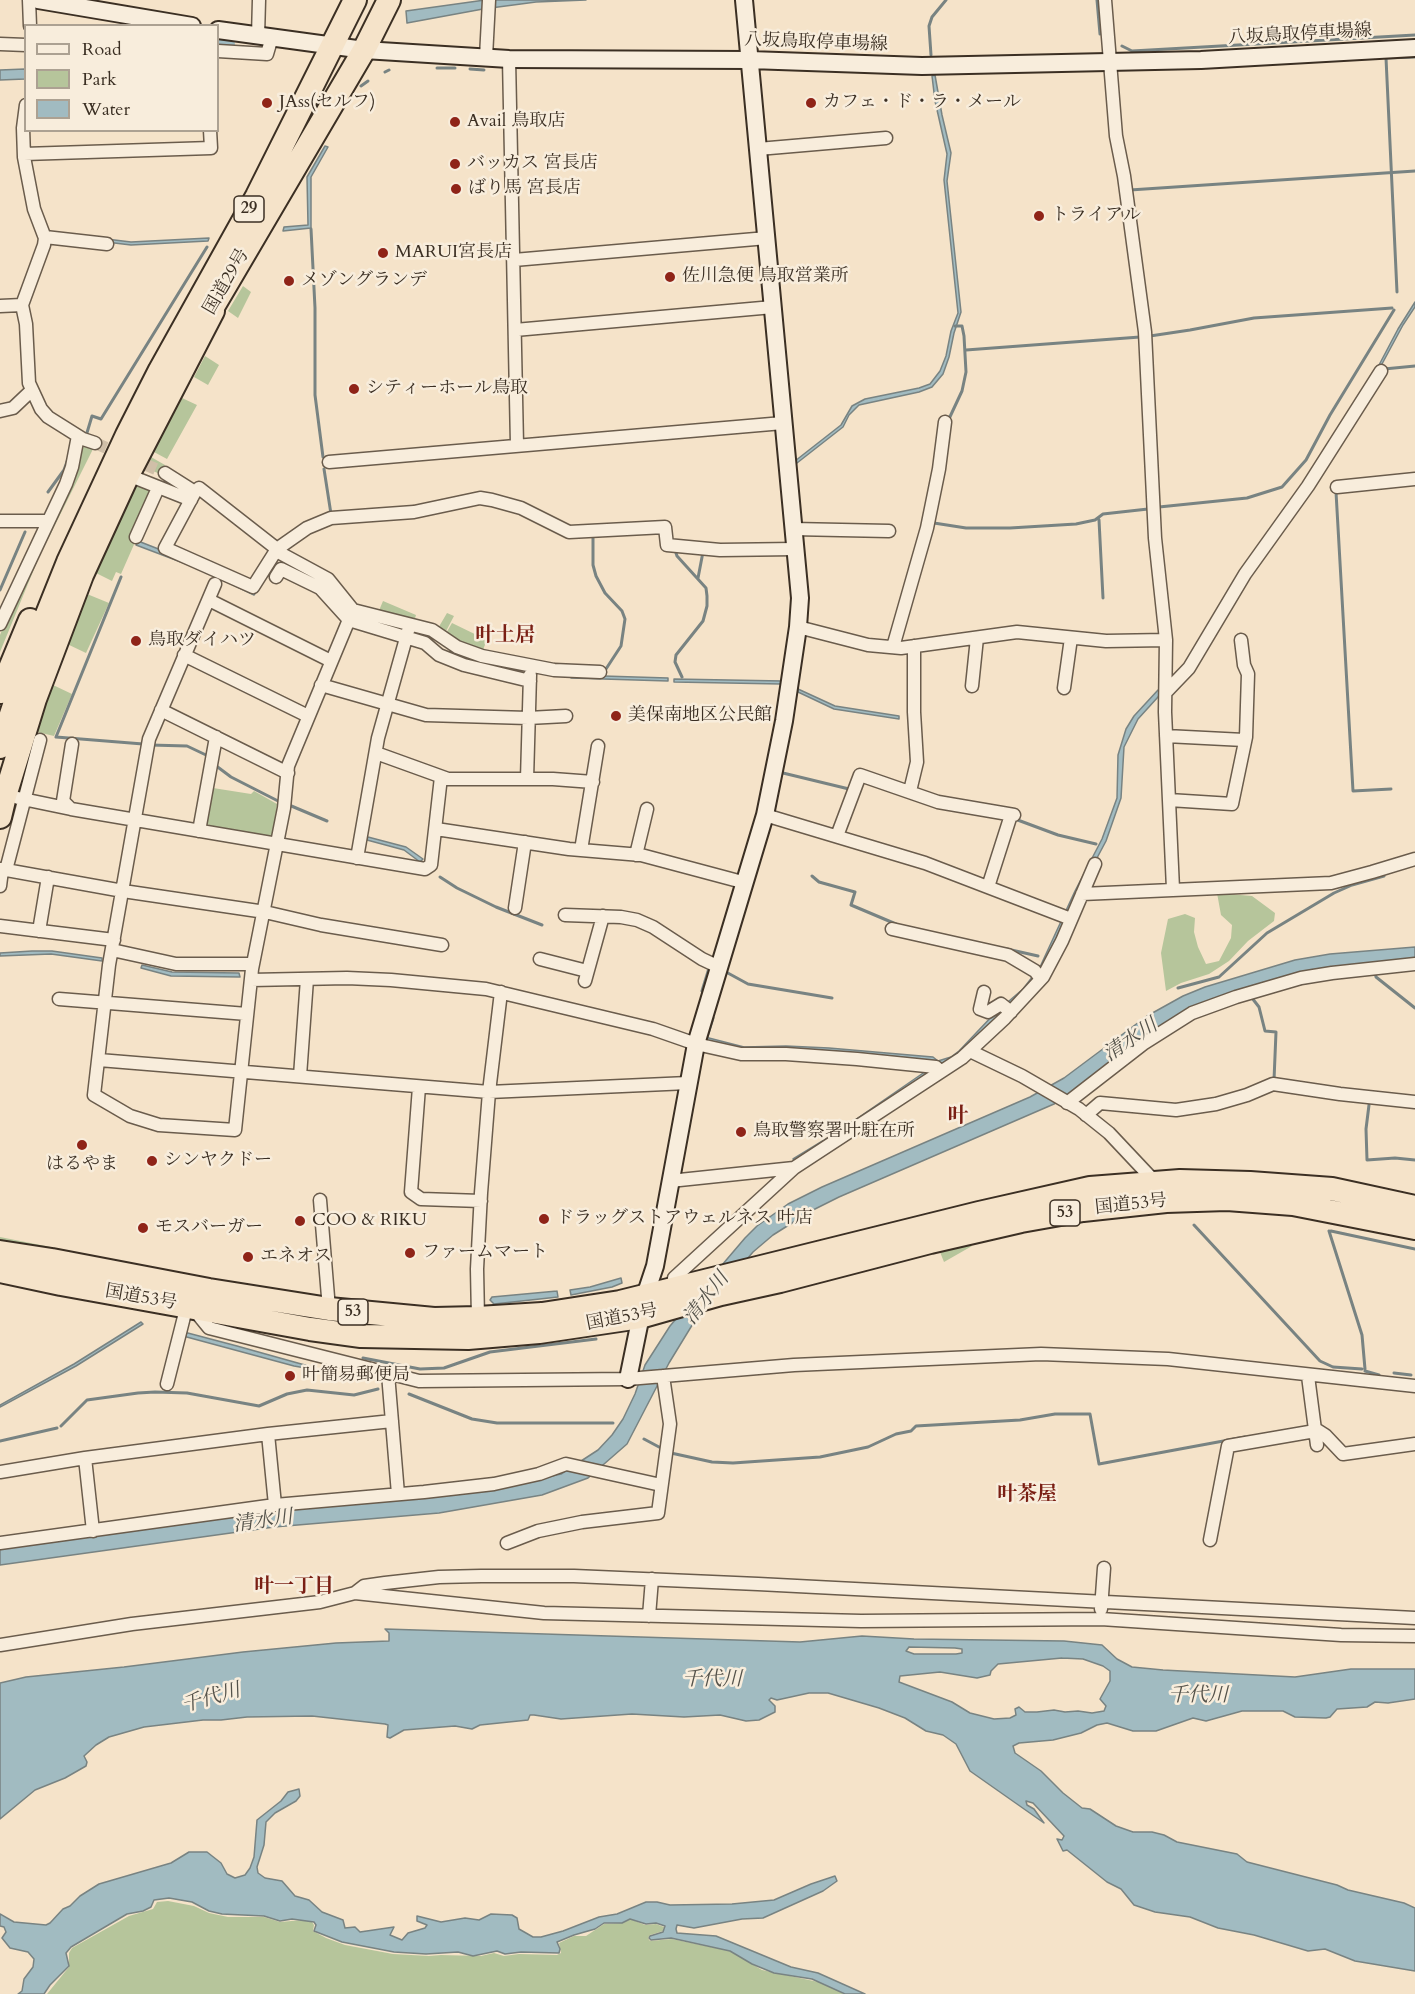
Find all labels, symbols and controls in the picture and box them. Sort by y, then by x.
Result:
street label: 八坂鳥取停車場線 [1228,20,1372,50]
legend [24,24,219,132]
street label: 八坂鳥取停車場線 [744,30,888,56]
text: Road [82,37,122,62]
text: Park [82,67,117,92]
place label: JAss(セルフ) [279,92,375,114]
place label: カフェ・ド・ラ・メール [823,92,1021,114]
marker: JAss(セルフ) [260,96,274,110]
marker: カフェ・ド・ラ・メール [804,96,818,110]
text: Water [82,97,130,122]
place label: Avail 鳥取店 [467,111,565,133]
marker: Avail 鳥取店 [448,115,462,129]
place label: バッカス 宮長店 [467,153,598,175]
marker: バッカス 宮長店 [448,157,462,171]
place label: ばり馬 宮長店 [468,178,581,200]
marker: ばり馬 宮長店 [449,182,463,196]
road number: 29 [234,196,264,222]
place label: トライアル [1051,205,1141,227]
marker: トライアル [1032,209,1046,223]
place label: MARUI宮長店 [395,242,512,264]
street label: 国道29号 [200,245,254,319]
marker: MARUI宮長店 [376,246,390,260]
place label: 佐川急便 鳥取営業所 [682,266,849,288]
place label: メゾングランデ [301,270,427,292]
marker: 佐川急便 鳥取営業所 [663,270,677,284]
marker: メゾングランデ [282,274,296,288]
place label: シティーホール鳥取 [366,378,528,400]
marker: シティーホール鳥取 [347,382,361,396]
district label: 叶土居 [475,624,535,648]
place label: 鳥取ダイハツ [148,630,256,652]
marker: 鳥取ダイハツ [129,634,143,648]
place label: 美保南地区公民館 [628,705,772,727]
marker: 美保南地区公民館 [609,709,623,723]
water label: 清水川 [1099,1014,1163,1068]
district label: 叶 [948,1104,968,1130]
place label: 鳥取警察署叶駐在所 [753,1121,915,1143]
marker: 鳥取警察署叶駐在所 [734,1125,748,1139]
marker: はるやま [75,1138,89,1152]
place label: シンヤクドー [164,1150,272,1172]
place label: はるやま [46,1154,118,1176]
marker: シンヤクドー [145,1154,159,1168]
street label: 国道53号 [1094,1190,1168,1220]
road number: 53 [1050,1200,1080,1226]
place label: ドラッグストアウェルネス 叶店 [556,1208,813,1230]
place label: COO & RIKU [312,1210,427,1232]
marker: ドラッグストアウェルネス 叶店 [537,1212,551,1226]
marker: COO & RIKU [293,1214,307,1228]
place label: モスバーガー [155,1217,263,1239]
marker: モスバーガー [136,1221,150,1235]
place label: ファームマート [422,1242,548,1264]
place label: エネオス [260,1246,332,1268]
marker: ファームマート [403,1246,417,1260]
marker: エネオス [241,1250,255,1264]
water label: 清水川 [679,1268,735,1330]
street label: 国道53号 [103,1281,179,1315]
road number: 53 [338,1299,368,1325]
street label: 国道53号 [584,1300,660,1336]
place label: 叶簡易郵便局 [302,1365,410,1387]
marker: 叶簡易郵便局 [283,1369,297,1383]
district label: 叶茶屋 [997,1483,1057,1507]
water label: 清水川 [232,1506,294,1538]
district label: 叶一丁目 [254,1575,334,1599]
water label: 千代川 [682,1668,742,1692]
water label: 千代川 [179,1679,243,1719]
water label: 千代川 [1168,1684,1228,1708]

